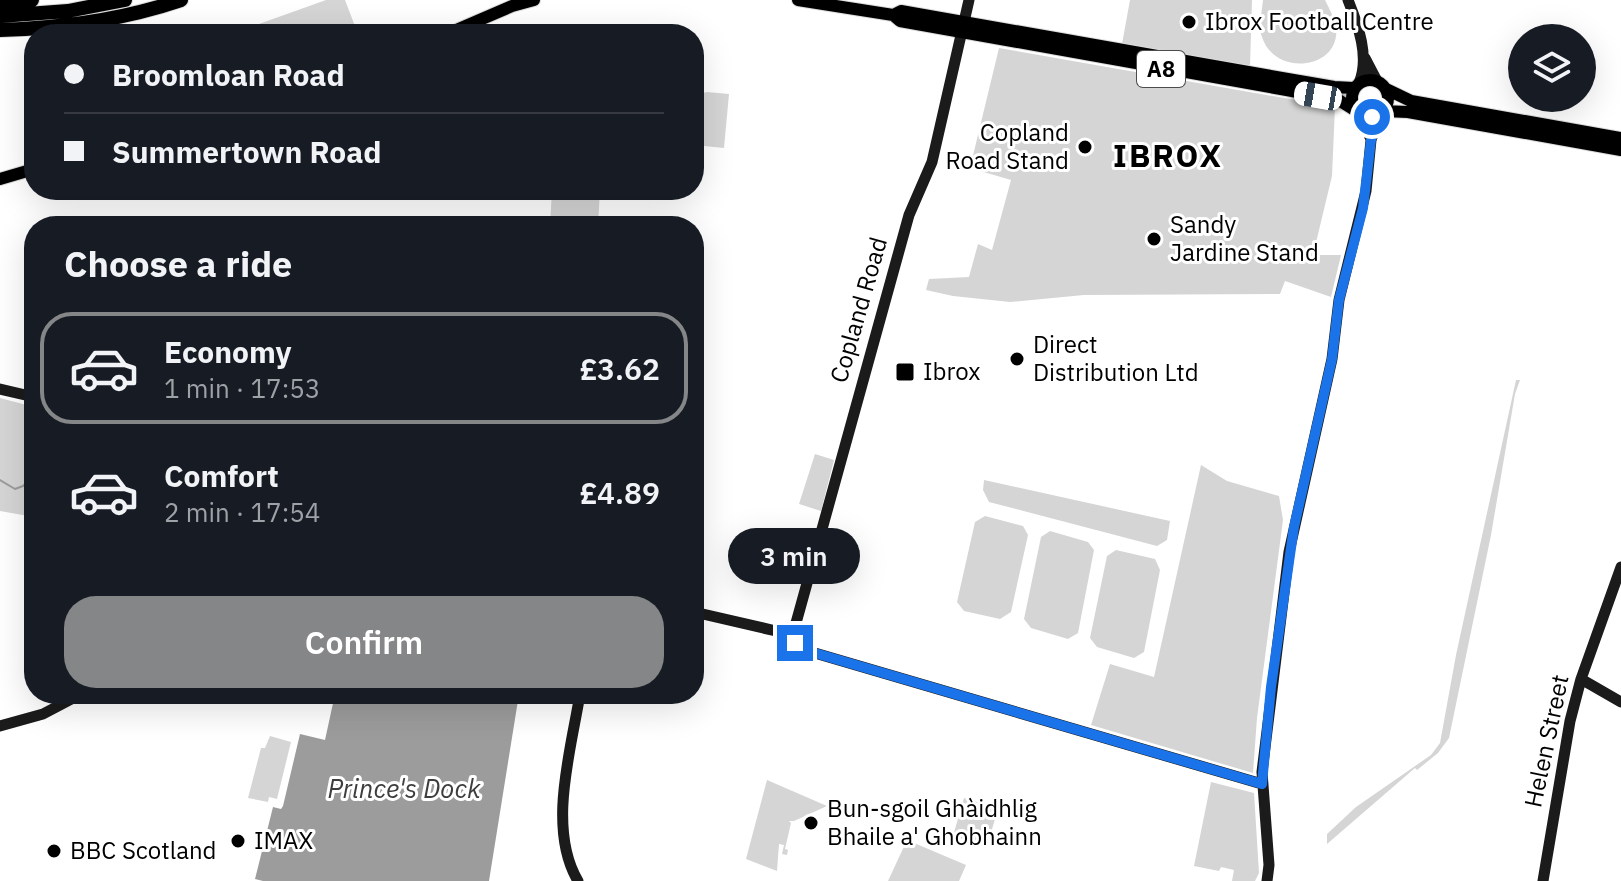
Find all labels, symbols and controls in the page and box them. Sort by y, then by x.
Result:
place label: Ibrox Football Centre [1205,5,1434,37]
marker: Ibrox Football Centre [1180,13,1198,31]
map controls [1508,24,1596,112]
button: layers [1508,24,1596,112]
road number: A8 [1137,51,1185,87]
text: Broomloan Road [112,55,345,94]
car [1292,80,1344,112]
route start [1354,99,1390,135]
place label: Copland Road Stand [945,116,1069,176]
text: Summertown Road [112,132,382,171]
district label: IBROX [1113,134,1223,176]
marker: Copland Road Stand [1076,138,1094,156]
place label: Sandy Jardine Stand [1170,208,1319,268]
marker: Sandy Jardine Stand [1145,230,1163,248]
street label: Copland Road [822,233,894,386]
text: Choose a ride [64,240,292,287]
place label: Direct Distribution Ltd [1033,328,1199,388]
icon: car [68,332,140,404]
text: Economy [164,332,292,371]
text: £3.62 [579,349,660,388]
marker: Direct Distribution Ltd [1008,350,1026,368]
place label: Ibrox [923,355,981,387]
marker: Ibrox [894,361,916,383]
text: 1 min · 17:53 [164,371,320,405]
icon: car [68,456,140,528]
text: Comfort [164,456,279,495]
text: £4.89 [579,473,660,512]
text: 2 min · 17:54 [164,495,320,529]
callout: 3 min [729,527,861,583]
text: 3 min [760,539,828,573]
button: Confirm [64,596,664,688]
route end [777,625,813,661]
street label: Helen Street [1516,671,1576,810]
water label: Prince's Dock [327,771,481,805]
place label: Bun-sgoil Ghàidhlig Bhaile a' Ghobhainn [827,792,1042,852]
marker: Bun-sgoil Ghàidhlig Bhaile a' Ghobhainn [802,814,820,832]
place label: IMAX [254,824,314,856]
marker: IMAX [229,832,247,850]
place label: BBC Scotland [70,834,217,866]
marker: BBC Scotland [45,842,63,860]

